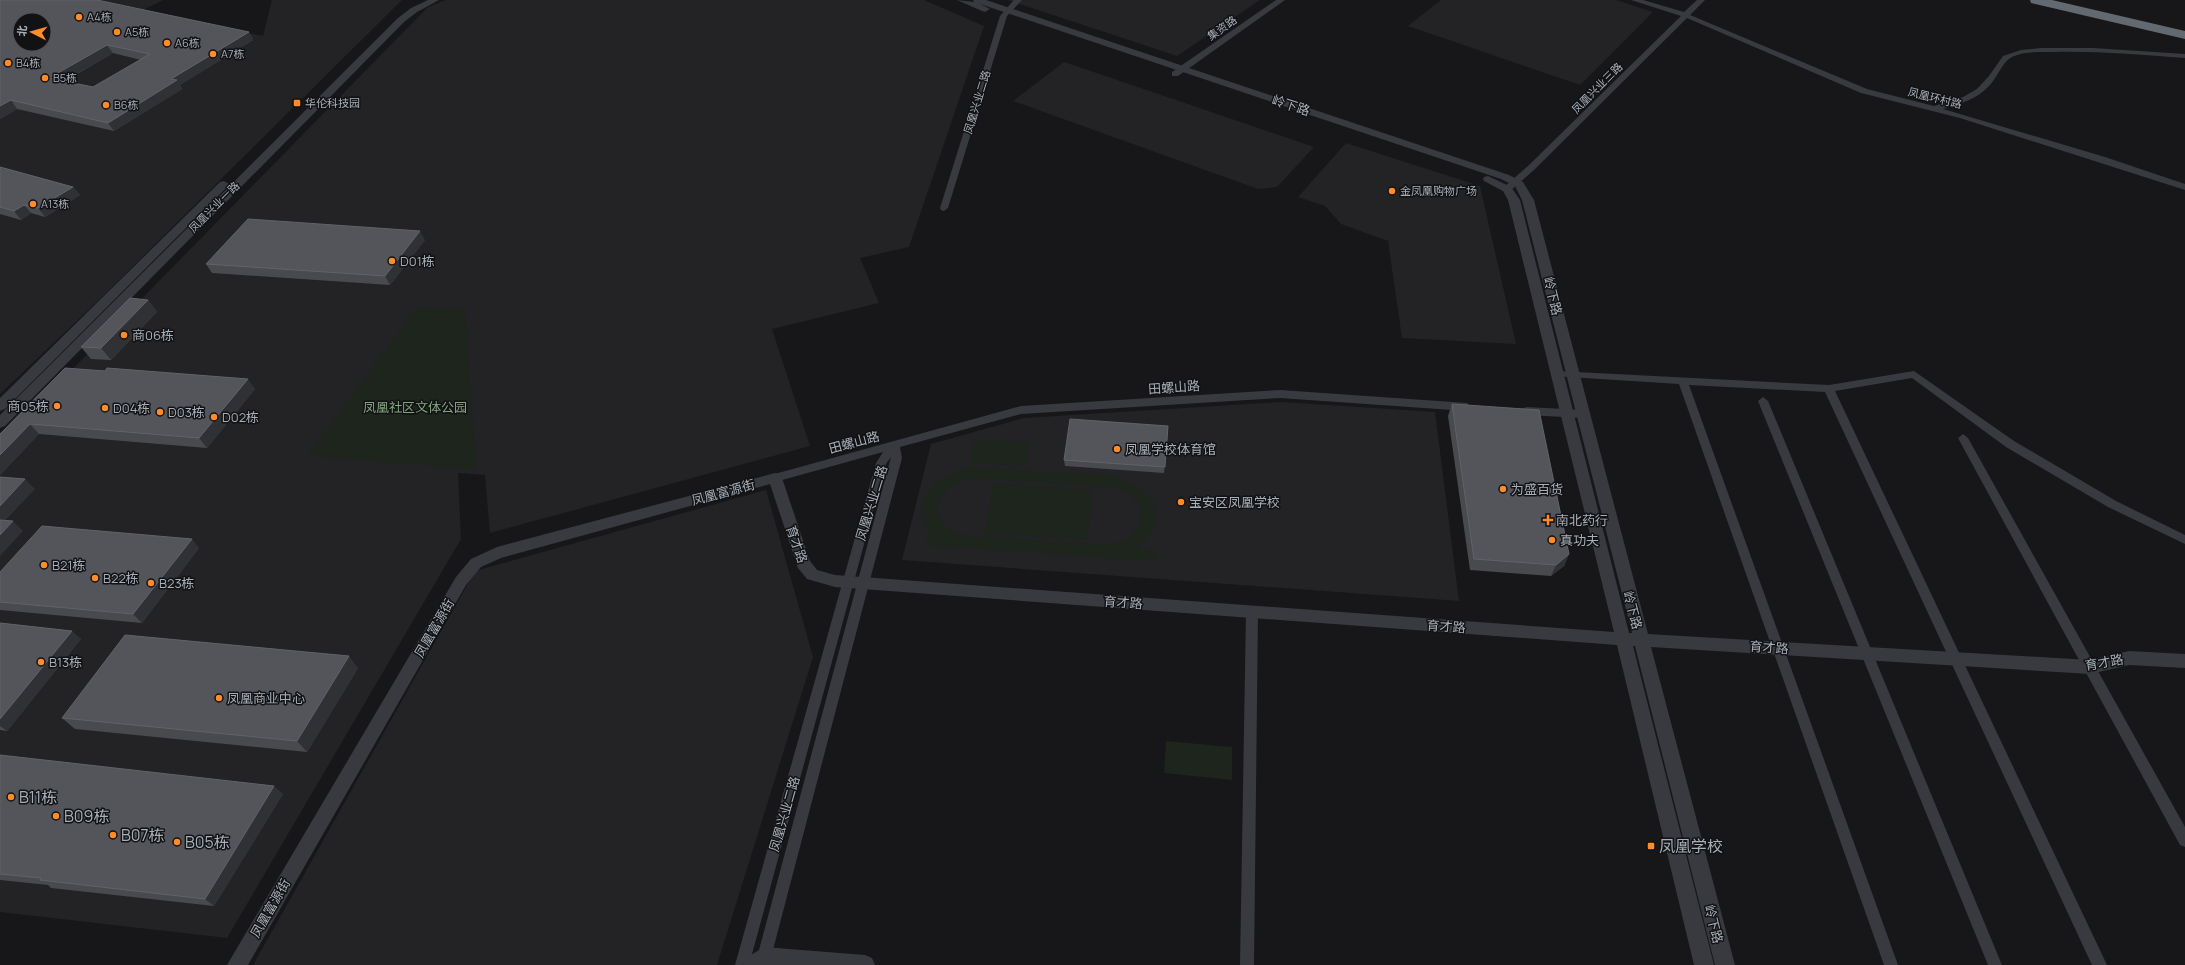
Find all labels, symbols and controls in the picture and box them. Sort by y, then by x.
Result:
place label: A4栋 [87,9,112,24]
north arrow [12,12,52,52]
marker: A4栋 [74,12,84,22]
street label: 集资路 [1204,12,1240,43]
place label: A5栋 [125,24,149,39]
text: 北 [14,25,30,37]
marker: A5栋 [112,27,122,37]
place label: A6栋 [175,35,200,50]
marker: A6栋 [162,38,172,48]
place label: A7栋 [221,46,245,61]
marker: A7栋 [208,49,218,59]
place label: B4栋 [16,55,40,70]
marker: B4栋 [3,58,13,68]
street label: 凤凰兴业三路 [1568,59,1625,116]
street label: 凤凰兴业二路 [960,68,993,136]
place label: B5栋 [53,70,77,85]
marker: B5栋 [40,73,50,83]
street label: 凤凰环村路 [1907,84,1964,111]
street label: 岭下路 [1270,90,1312,120]
place label: 华伦科技园 [305,95,360,110]
place label: B6栋 [114,97,139,112]
marker: 华伦科技园 [292,98,302,108]
marker: B6栋 [101,100,111,110]
street label: 凤凰兴业一路 [185,178,242,235]
place label: 金凤凰购物广场 [1400,183,1477,198]
marker: 金凤凰购物广场 [1387,186,1397,196]
place label: A13栋 [41,196,69,211]
marker: A13栋 [28,199,38,209]
place label: D01栋 [400,252,435,270]
marker: D01栋 [387,256,397,266]
street label: 岭下路 [1540,275,1566,317]
place label: 商06栋 [132,326,174,344]
marker: 商06栋 [119,330,129,340]
street label: 田螺山路 [1147,376,1201,398]
place label: 商05栋 [8,397,49,415]
park label: 凤凰社区文体公园 [363,398,467,416]
place label: D04栋 [113,399,150,417]
marker: 商05栋 [52,401,62,411]
marker: D04栋 [100,403,110,413]
place label: D03栋 [168,403,205,421]
marker: D03栋 [155,407,165,417]
place label: D02栋 [222,408,259,426]
marker: D02栋 [209,412,219,422]
street label: 田螺山路 [827,427,881,457]
place label: 凤凰学校体育馆 [1125,440,1216,458]
marker: 凤凰学校体育馆 [1112,444,1122,454]
street label: 凤凰兴业二路 [851,463,891,543]
street label: 凤凰富源街 [689,475,757,509]
place label: 为盛百货 [1511,480,1563,498]
marker: 为盛百货 [1498,484,1508,494]
place label: 宝安区凤凰学校 [1189,493,1280,511]
marker: 宝安区凤凰学校 [1176,497,1186,507]
place label: 南北药行 [1556,511,1608,529]
marker: 南北药行 [1543,515,1553,525]
street label: 育才路 [782,523,812,565]
place label: 真功夫 [1560,531,1599,549]
marker: 真功夫 [1547,535,1557,545]
place label: B21栋 [52,556,85,574]
marker: B21栋 [39,560,49,570]
place label: B22栋 [103,569,139,587]
marker: B22栋 [90,573,100,583]
place label: B23栋 [159,574,195,592]
marker: B23栋 [146,578,156,588]
street label: 岭下路 [1619,589,1647,631]
street label: 育才路 [1103,592,1143,612]
street label: 凤凰富源街 [410,595,458,661]
street label: 育才路 [1426,616,1466,636]
street label: 育才路 [1749,637,1789,657]
street label: 育才路 [2083,650,2125,674]
place label: B13栋 [49,653,82,671]
marker: B13栋 [36,657,46,667]
place label: 凤凰商业中心 [227,689,305,707]
marker: 凤凰商业中心 [214,693,224,703]
street label: 凤凰兴业二路 [765,774,803,854]
place label: B11栋 [19,786,57,808]
marker: B11栋 [6,792,16,802]
place label: B09栋 [64,805,110,827]
marker: B09栋 [51,811,61,821]
place label: B07栋 [121,824,165,846]
marker: B07栋 [108,830,118,840]
place label: B05栋 [185,831,230,853]
place label: 凤凰学校 [1659,835,1723,857]
marker: B05栋 [172,837,182,847]
marker: 凤凰学校 [1646,841,1656,851]
street label: 凤凰富源街 [246,875,294,941]
street label: 岭下路 [1701,903,1727,945]

